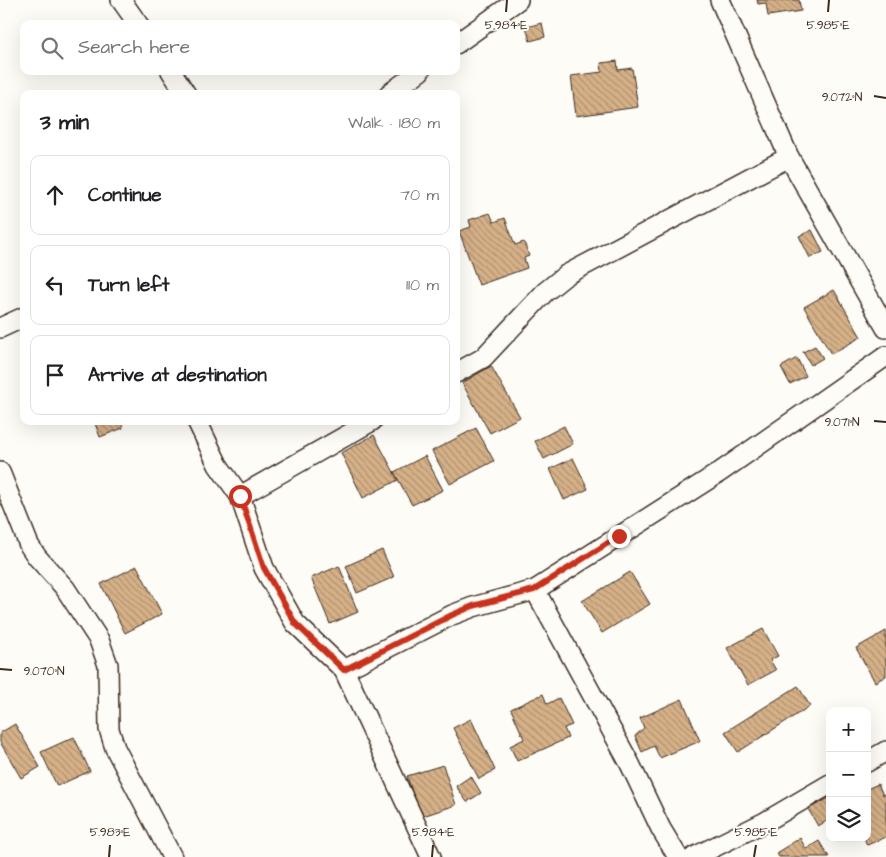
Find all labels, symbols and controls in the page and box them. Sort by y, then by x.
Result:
text: 5.984°E [485,17,527,34]
text: 5.985°E [806,17,850,34]
search box [20,20,460,75]
icon: search [38,34,66,62]
text: Search here [78,34,190,61]
text: 9.072°N [822,89,863,106]
text: 3 min [40,108,89,137]
text: Walk · 180 m [348,112,440,134]
icon: ahead [41,181,69,209]
text: Continue [88,182,162,209]
text: 70 m [400,184,439,206]
icon: left [41,271,69,299]
text: Turn left [88,272,169,299]
text: 110 m [406,274,439,296]
icon: arrive [41,361,69,389]
text: Arrive at destination [88,362,267,389]
text: 9.071°N [824,414,860,431]
route start [229,485,252,508]
route end [608,525,631,548]
text: 9.070°N [23,663,65,680]
map controls [826,707,871,842]
button: + [826,707,871,752]
button: − [826,752,871,797]
button: layers [826,797,871,842]
text: 5.983°E [90,824,130,841]
text: 5.984°E [412,824,454,841]
text: 5.985°E [734,824,778,841]

